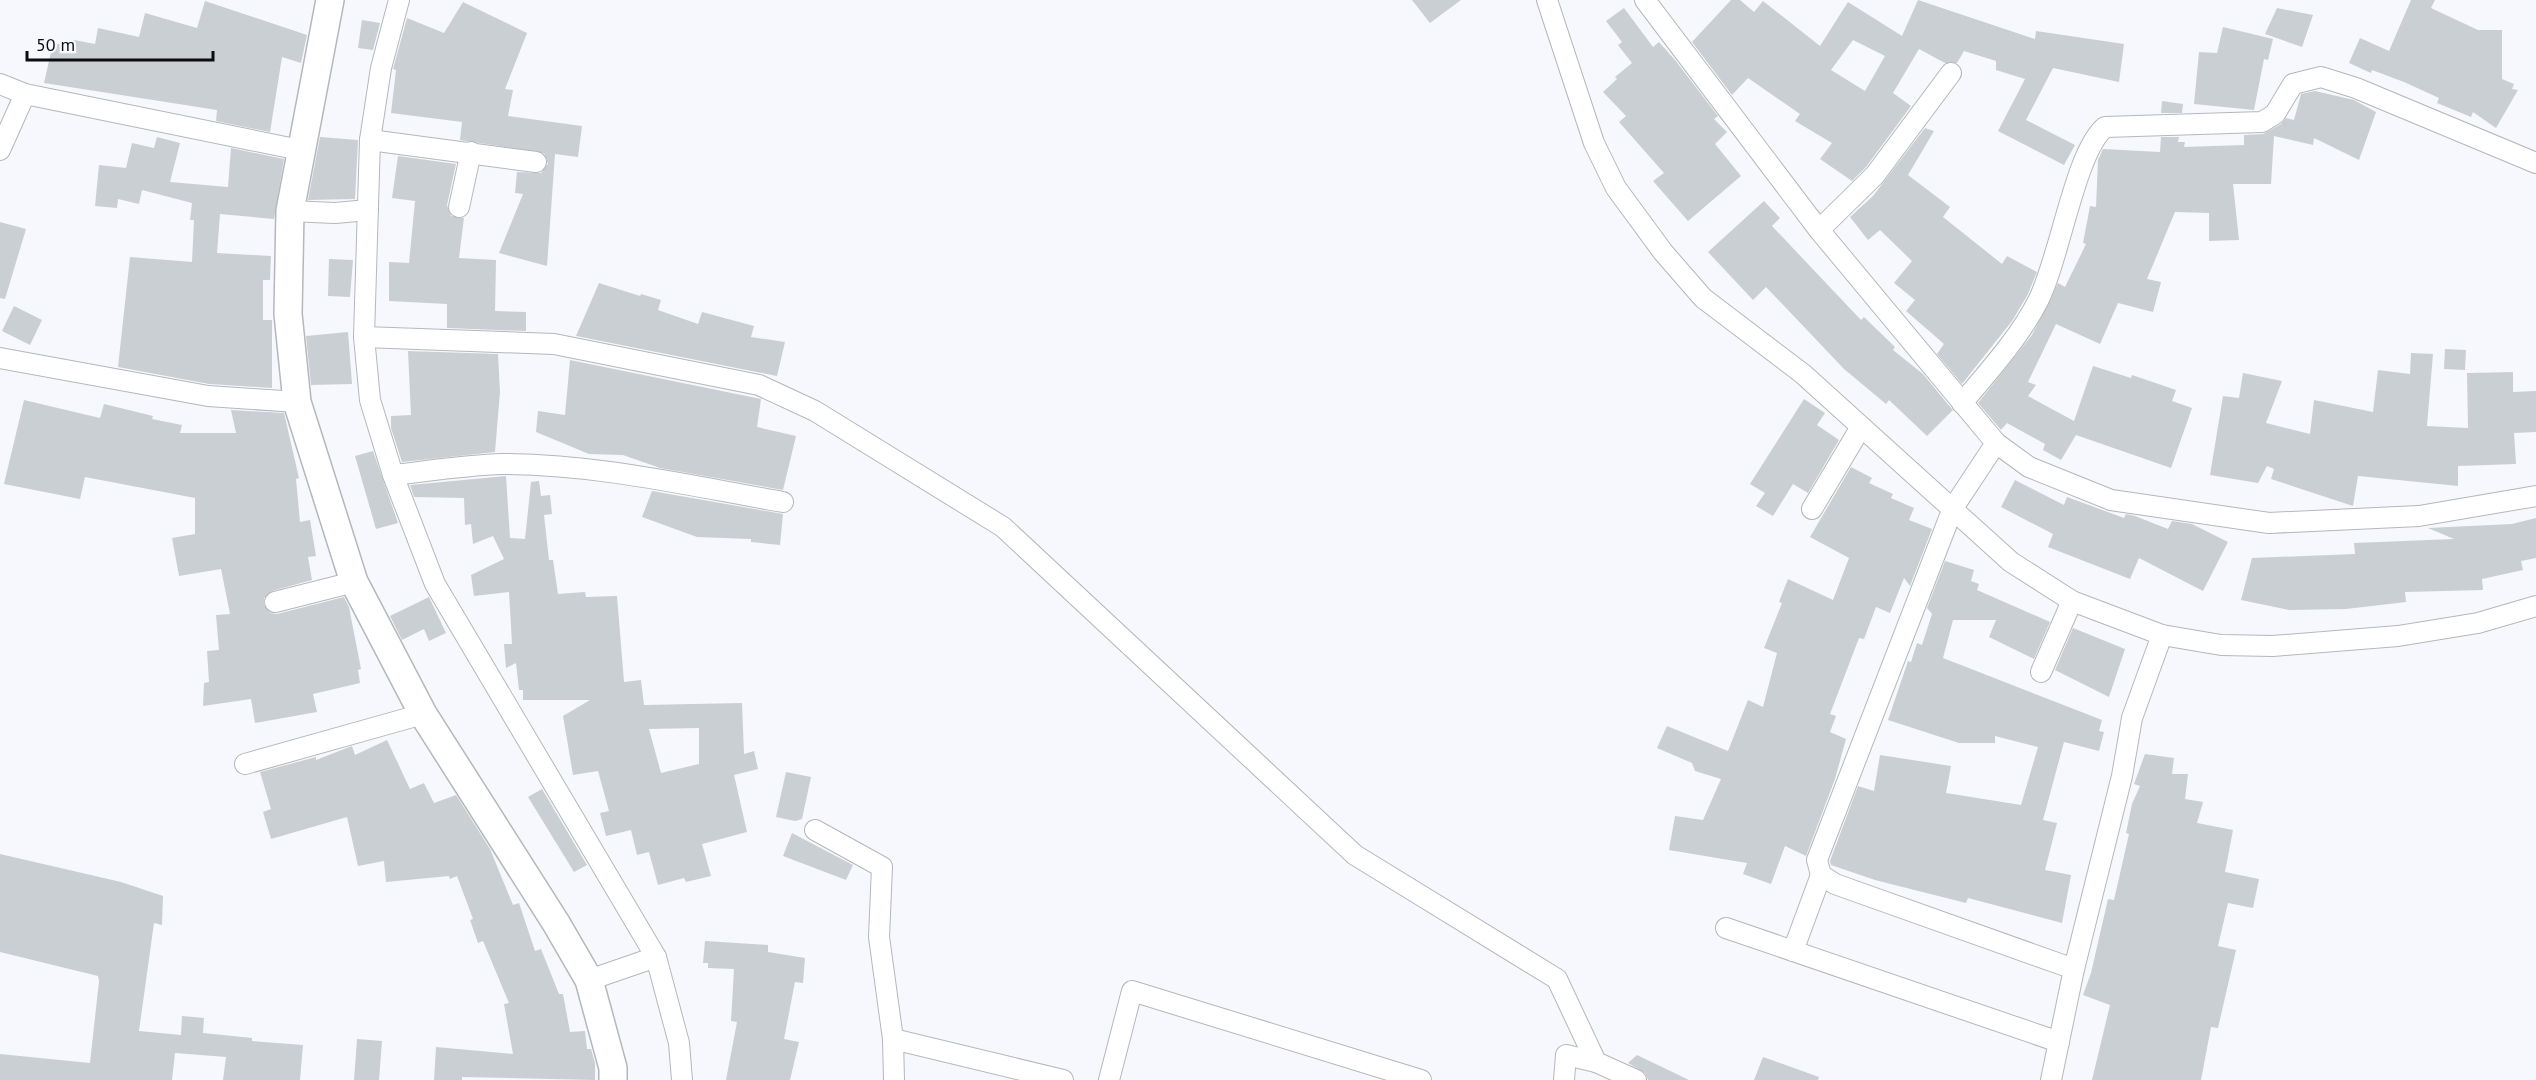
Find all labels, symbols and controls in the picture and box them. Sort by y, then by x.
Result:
scale bar [27,24,213,62]
text: 50 m [36,33,75,56]

